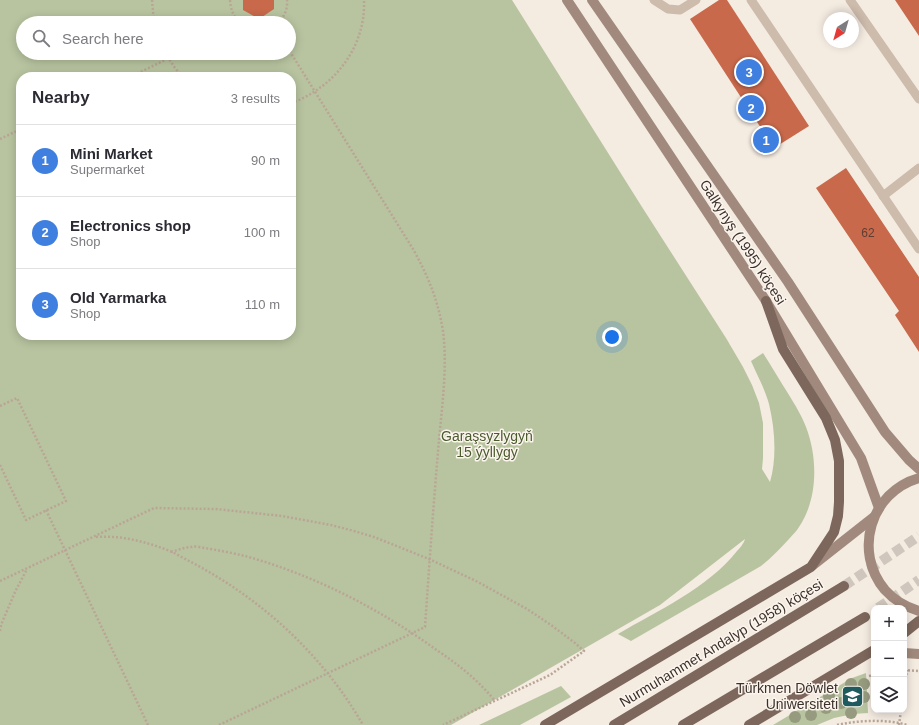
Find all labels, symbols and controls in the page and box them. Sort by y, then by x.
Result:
north arrow [823,12,859,48]
search box [16,16,296,60]
icon: search [30,27,52,49]
text: Search here [62,30,144,47]
pin: 3 [736,57,762,87]
text: Nearby [32,88,90,107]
text: 3 results [231,91,280,106]
pin: 2 [738,93,764,123]
pin: 1 [753,125,779,155]
text: Mini Market [70,145,153,162]
text: 1 [41,153,49,168]
text: 90 m [251,153,280,168]
text: Supermarket [70,162,144,177]
street label: Galkynyş (1995) köçesi [697,177,789,307]
text: Electronics shop [70,217,191,234]
text: 2 [41,225,49,240]
text: 100 m [244,225,280,240]
house number: 62 [861,226,875,240]
text: Shop [70,234,100,249]
text: Old Yarmarka [70,289,166,306]
text: 3 [41,297,49,312]
text: 110 m [245,297,280,312]
text: Shop [70,306,100,321]
your location [602,327,622,347]
park label: Garaşsyzlygyň 15 ýyllygy [441,428,533,460]
street label: Nurmuhammet Andalyp (1958) köçesi [616,576,826,710]
map controls [871,605,907,713]
button: + [871,605,907,641]
button: − [871,641,907,677]
button: layers [871,677,907,713]
place label: Türkmen Döwlet Uniwersiteti [736,680,838,712]
school or university icon: Türkmen Döwlet Uniwersiteti [840,683,866,709]

